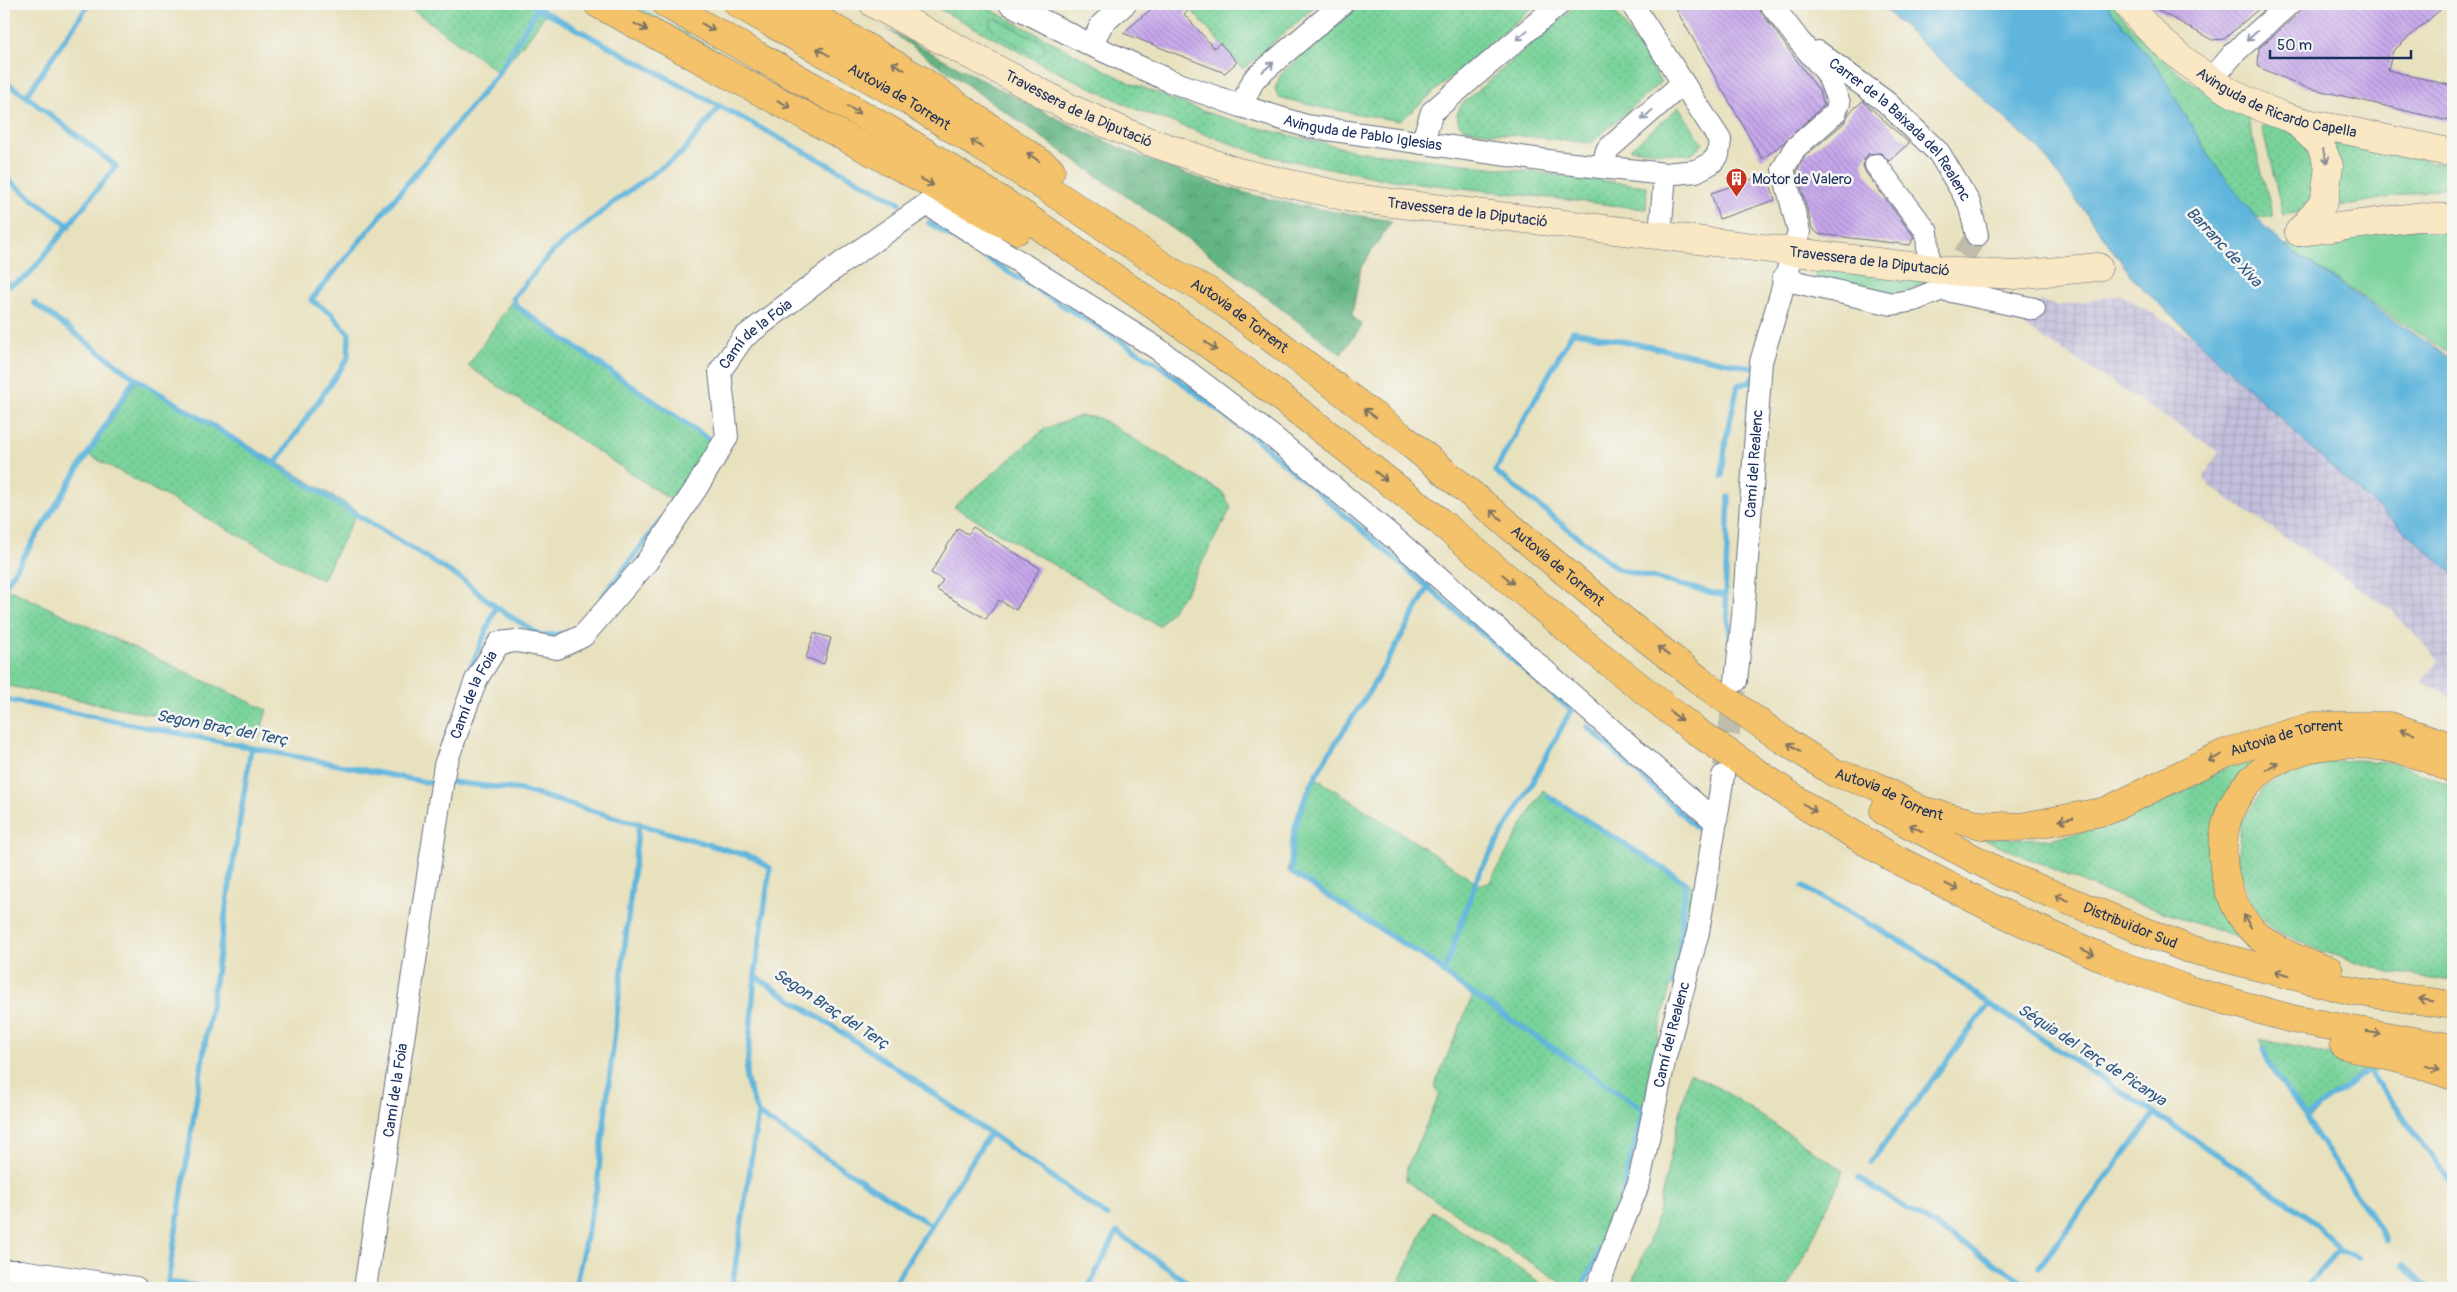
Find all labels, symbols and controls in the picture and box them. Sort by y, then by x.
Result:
one-way arrow [633,23,648,32]
one-way arrow [701,23,715,33]
scale bar [2270,28,2411,60]
one-way arrow [1516,30,1529,41]
one-way arrow [2246,30,2259,42]
text: 50 m [2277,36,2312,55]
one-way arrow [816,46,830,56]
street label: Carrer de la Baixada del Realenc [1825,54,1975,205]
street label: Autovia de Torrent [845,59,955,135]
one-way arrow [892,61,906,71]
one-way arrow [1261,61,1274,73]
street label: Avinguda de Ricardo Capella [2193,63,2359,142]
street label: Travessera de la Diputació [1002,66,1155,151]
one-way arrow [776,99,791,109]
one-way arrow [846,105,860,115]
one-way arrow [1640,109,1653,121]
street label: Avinguda de Pablo Iglesias [1281,110,1444,155]
one-way arrow [971,139,985,149]
one-way arrow [2321,147,2330,163]
one-way arrow [1026,152,1040,162]
building icon: Motor de Valero [1724,167,1748,198]
place label: Motor de Valero [1752,170,1852,189]
one-way arrow [919,177,933,187]
street label: Travessera de la Diputació [1386,193,1549,231]
water label: Barranc de Xiva [2182,203,2267,292]
street label: Travessera de la Diputació [1788,242,1951,280]
street label: Autovia de Torrent [1188,274,1293,358]
street label: Camí de la Foia [715,295,796,373]
one-way arrow [1204,340,1217,351]
one-way arrow [1364,407,1377,418]
street label: Camí del Realenc [1740,408,1767,519]
one-way arrow [1375,471,1388,482]
one-way arrow [1490,509,1503,520]
street label: Autovia de Torrent [1507,521,1609,611]
one-way arrow [1501,573,1514,584]
one-way arrow [1657,646,1670,657]
street label: Camí de la Foia [446,647,501,742]
water label: Segon Braç del Terç [155,705,290,751]
one-way arrow [1669,710,1682,721]
street label: Autovia de Torrent [2228,717,2344,760]
one-way arrow [2400,727,2415,736]
one-way arrow [1787,742,1801,752]
one-way arrow [2208,753,2223,763]
one-way arrow [2265,760,2279,771]
street label: Autovia de Torrent [1833,764,1946,825]
one-way arrow [1802,804,1816,814]
one-way arrow [2058,814,2074,824]
one-way arrow [1908,823,1923,833]
one-way arrow [1944,883,1959,892]
one-way arrow [2055,893,2070,902]
street label: Distribuïdor Sud [2080,898,2180,953]
one-way arrow [2242,915,2252,929]
one-way arrow [2080,947,2095,957]
water label: Segon Braç del Terç [770,964,893,1054]
one-way arrow [2274,968,2290,978]
street label: Camí del Realenc [1649,979,1694,1089]
one-way arrow [2418,995,2434,1005]
water label: Séquia del Terç de Picanya [2014,1000,2171,1111]
one-way arrow [2366,1029,2382,1039]
street label: Camí de la Foia [379,1042,412,1139]
one-way arrow [2424,1064,2439,1073]

